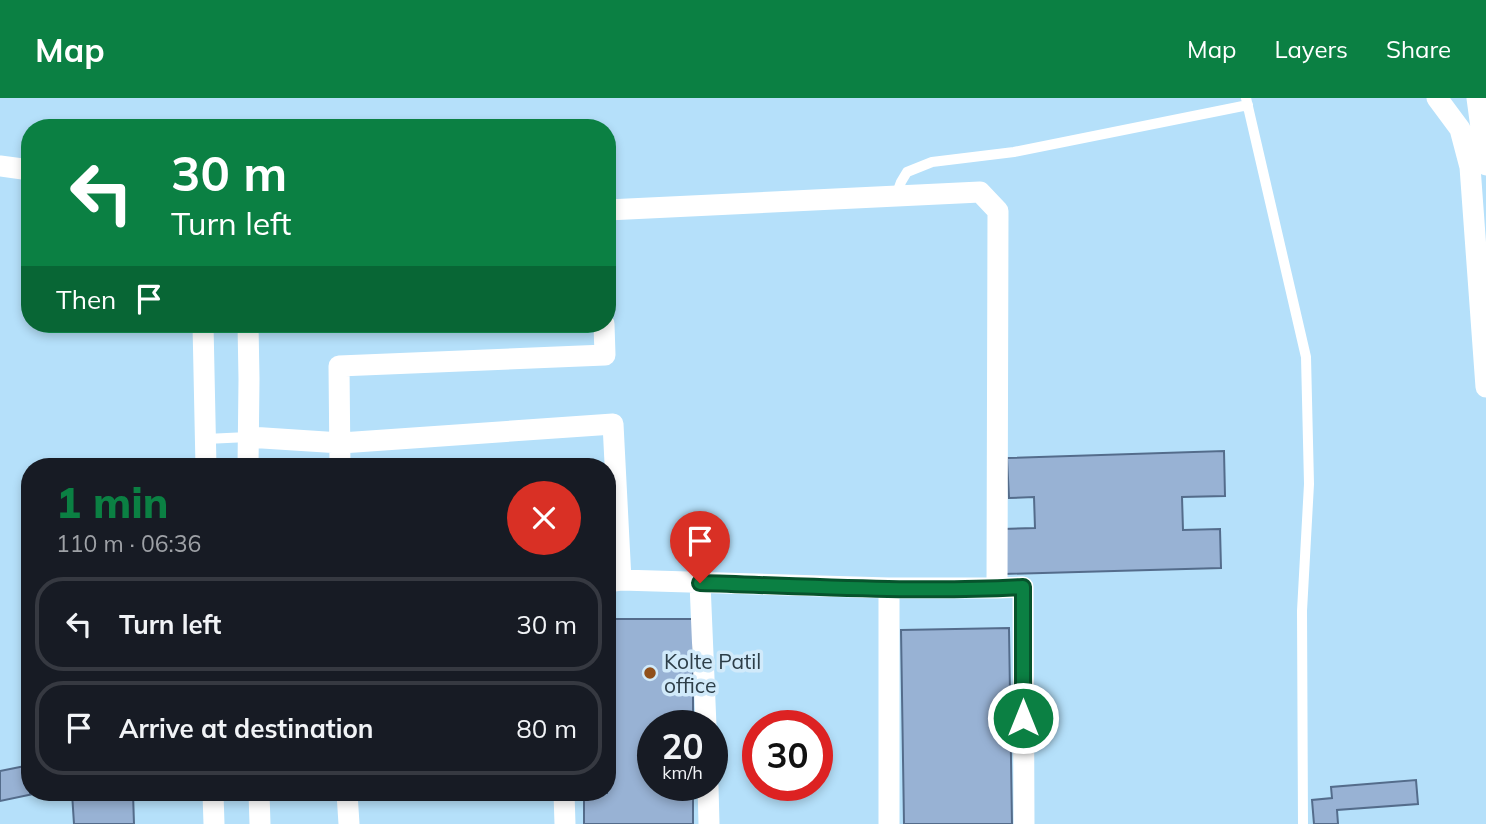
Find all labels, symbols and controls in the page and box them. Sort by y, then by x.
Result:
text: Map [35,29,105,70]
text: Map [1187,34,1236,64]
text: Layers [1274,34,1348,64]
text: Share [1386,34,1451,64]
text: 30 m [171,142,287,203]
icon: left [56,147,147,238]
text: Turn left [171,203,291,243]
icon: arrive [130,280,168,318]
text: Then [56,283,116,316]
text: 1 min [56,476,169,529]
button: close [507,481,581,555]
pin [670,511,730,583]
icon: arrive [681,522,719,560]
text: 110 m · 06:36 [56,529,201,558]
icon: left [60,605,98,643]
text: Turn left [119,608,221,641]
text: 30 m [516,608,577,641]
place label: Kolte Patil office [664,648,761,698]
marker: Kolte Patil office [642,665,658,681]
position arrow [986,681,1060,755]
icon: arrive [60,709,98,747]
speed limit sign: 30 [742,710,833,801]
text: Arrive at destination [119,712,374,745]
text: 80 m [516,712,577,745]
text: 20 [661,724,704,768]
text: km/h [662,761,703,784]

